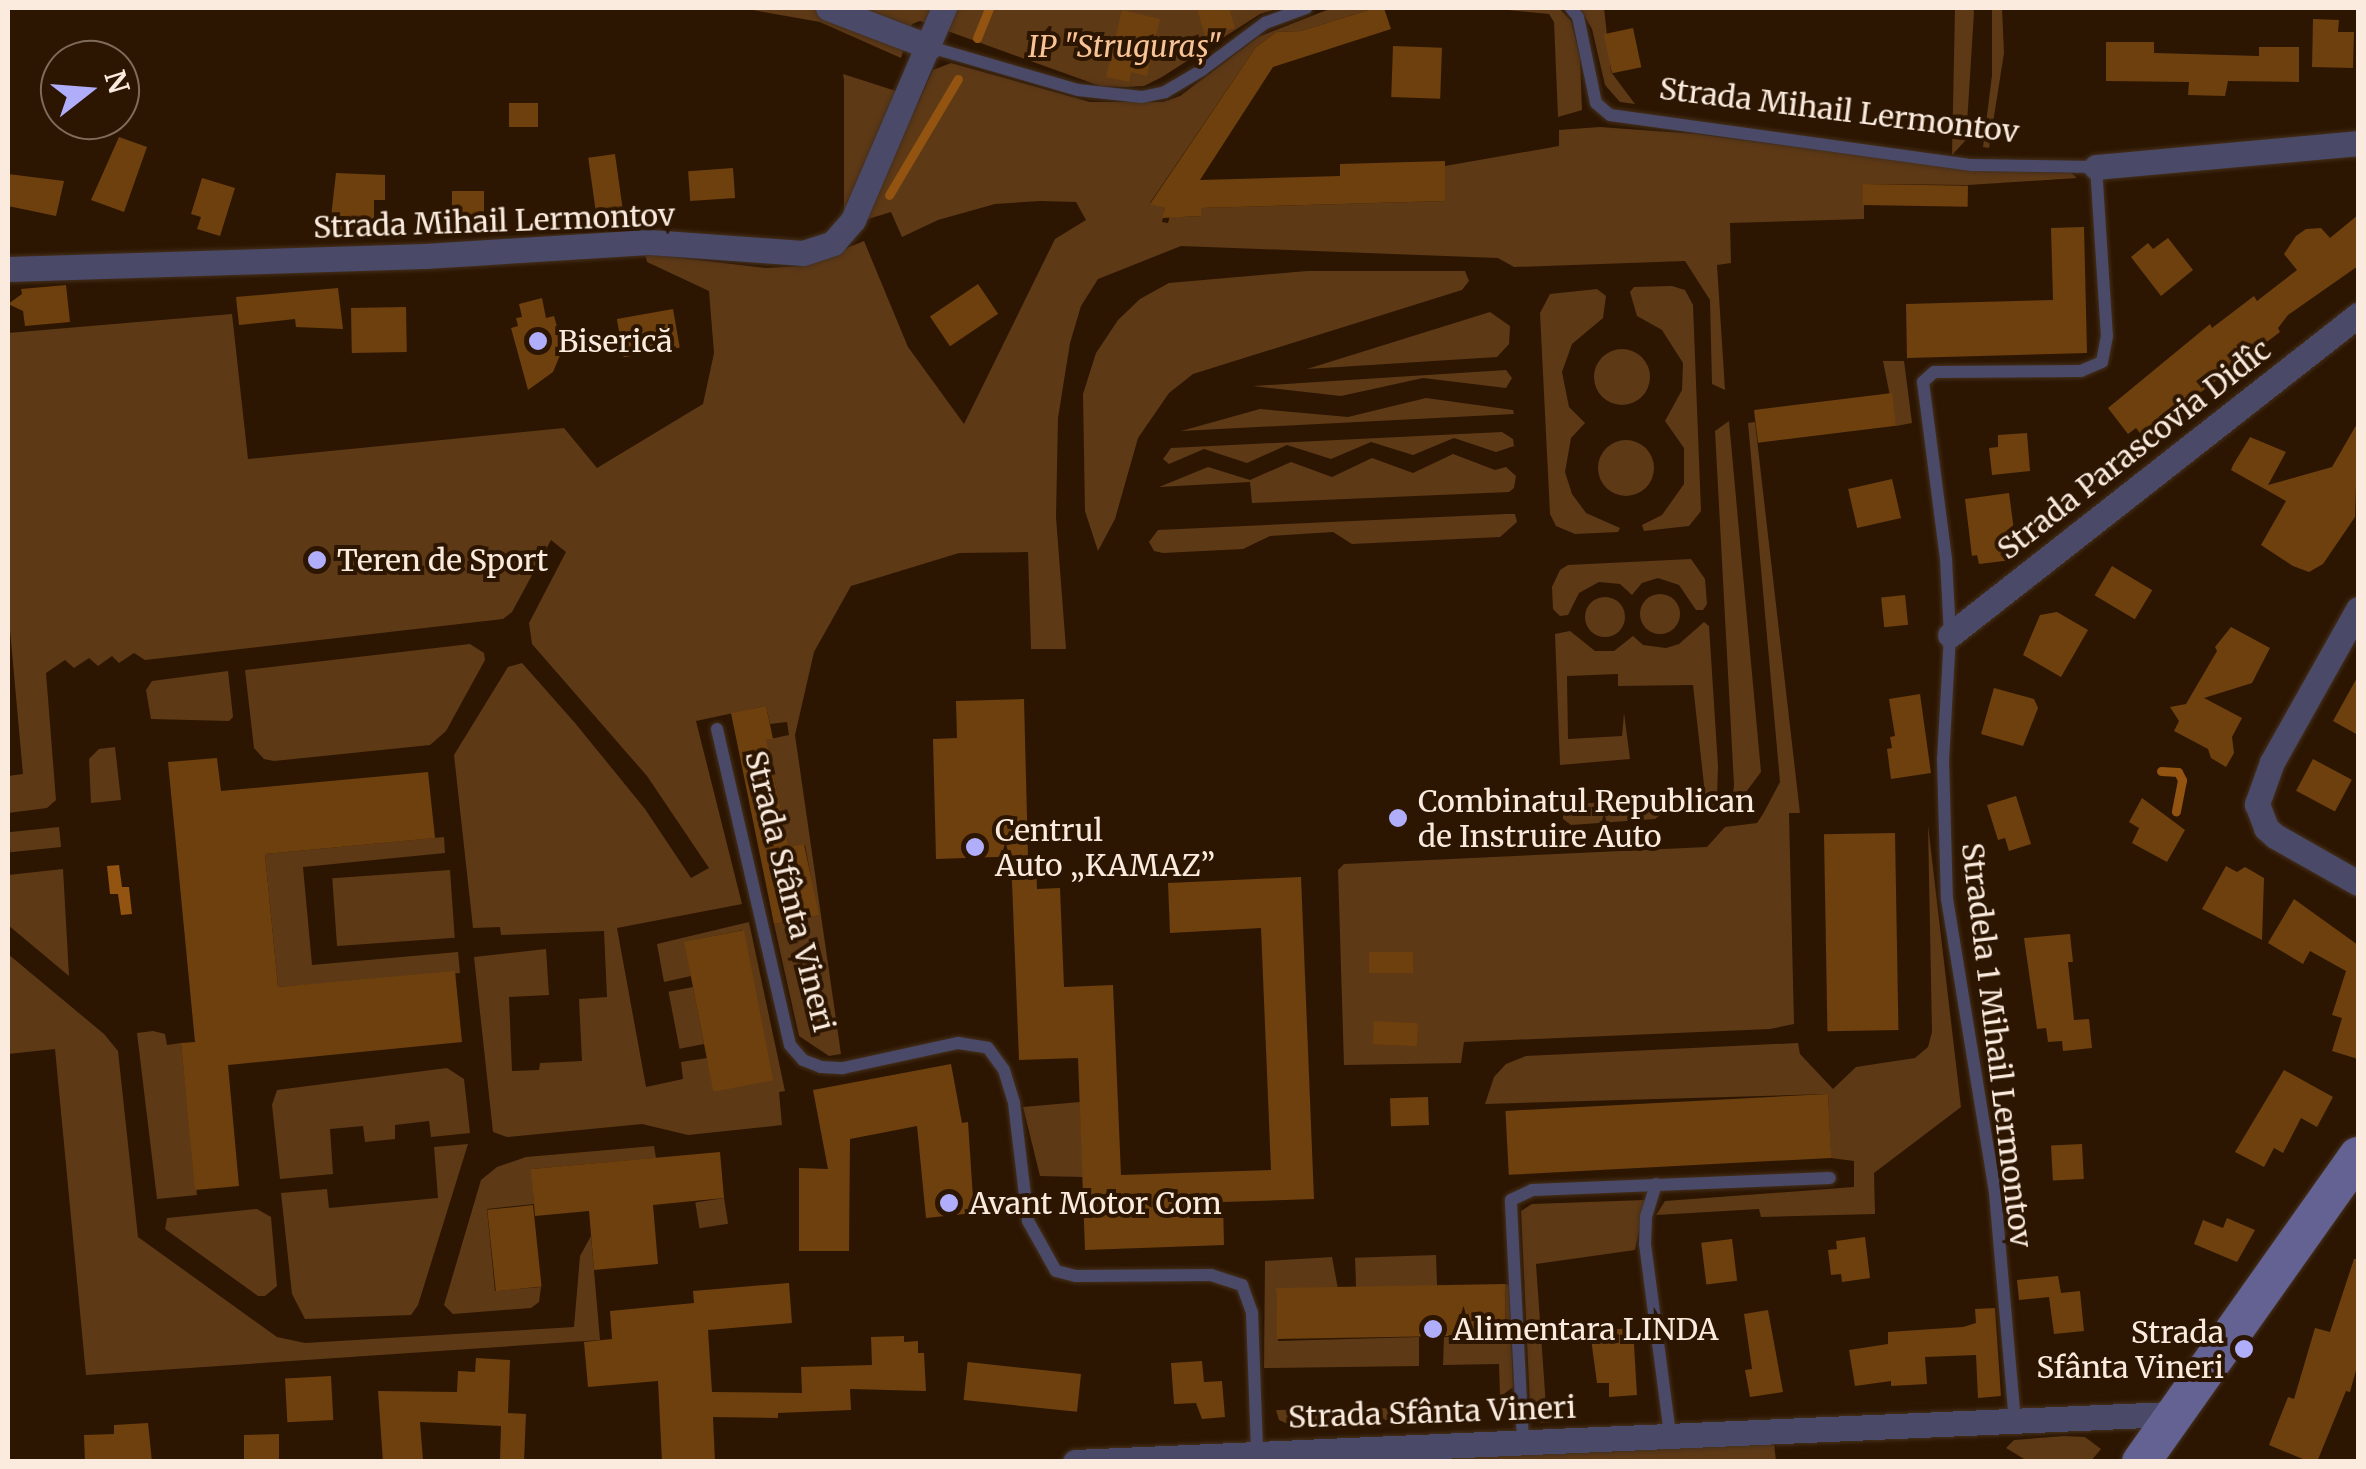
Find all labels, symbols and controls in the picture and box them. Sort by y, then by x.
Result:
park label: IP "Struguraș" [1028,28,1222,64]
north arrow [40,40,140,140]
text: N [96,66,137,98]
street label: Strada Mihail Lermontov [1657,70,2021,150]
street label: Strada Mihail Lermontov [313,197,675,245]
place label: Biserică [558,323,672,359]
marker: Biserică [527,330,549,352]
street label: Strada Parascovia Didîc [1990,331,2278,567]
place label: Teren de Sport [337,542,548,578]
marker: Teren de Sport [306,549,328,571]
street label: Strada Sfânta Vineri [738,747,842,1035]
place label: Combinatul Republican de Instruire Auto [1418,783,1755,854]
marker: Combinatul Republican de Instruire Auto [1387,807,1409,829]
place label: Centrul Auto „KAMAZ” [995,812,1215,882]
marker: Centrul Auto „KAMAZ” [964,836,986,858]
street label: Stradela 1 Mihail Lermontov [1954,841,2040,1249]
place label: Avant Motor Com [969,1185,1222,1221]
marker: Avant Motor Com [938,1192,960,1214]
place label: Alimentara LINDA [1453,1311,1718,1347]
place label: Strada Sfânta Vineri [2036,1314,2224,1384]
marker: Alimentara LINDA [1422,1318,1444,1340]
marker: Strada Sfânta Vineri [2233,1338,2255,1360]
street label: Strada Sfânta Vineri [1287,1389,1577,1435]

